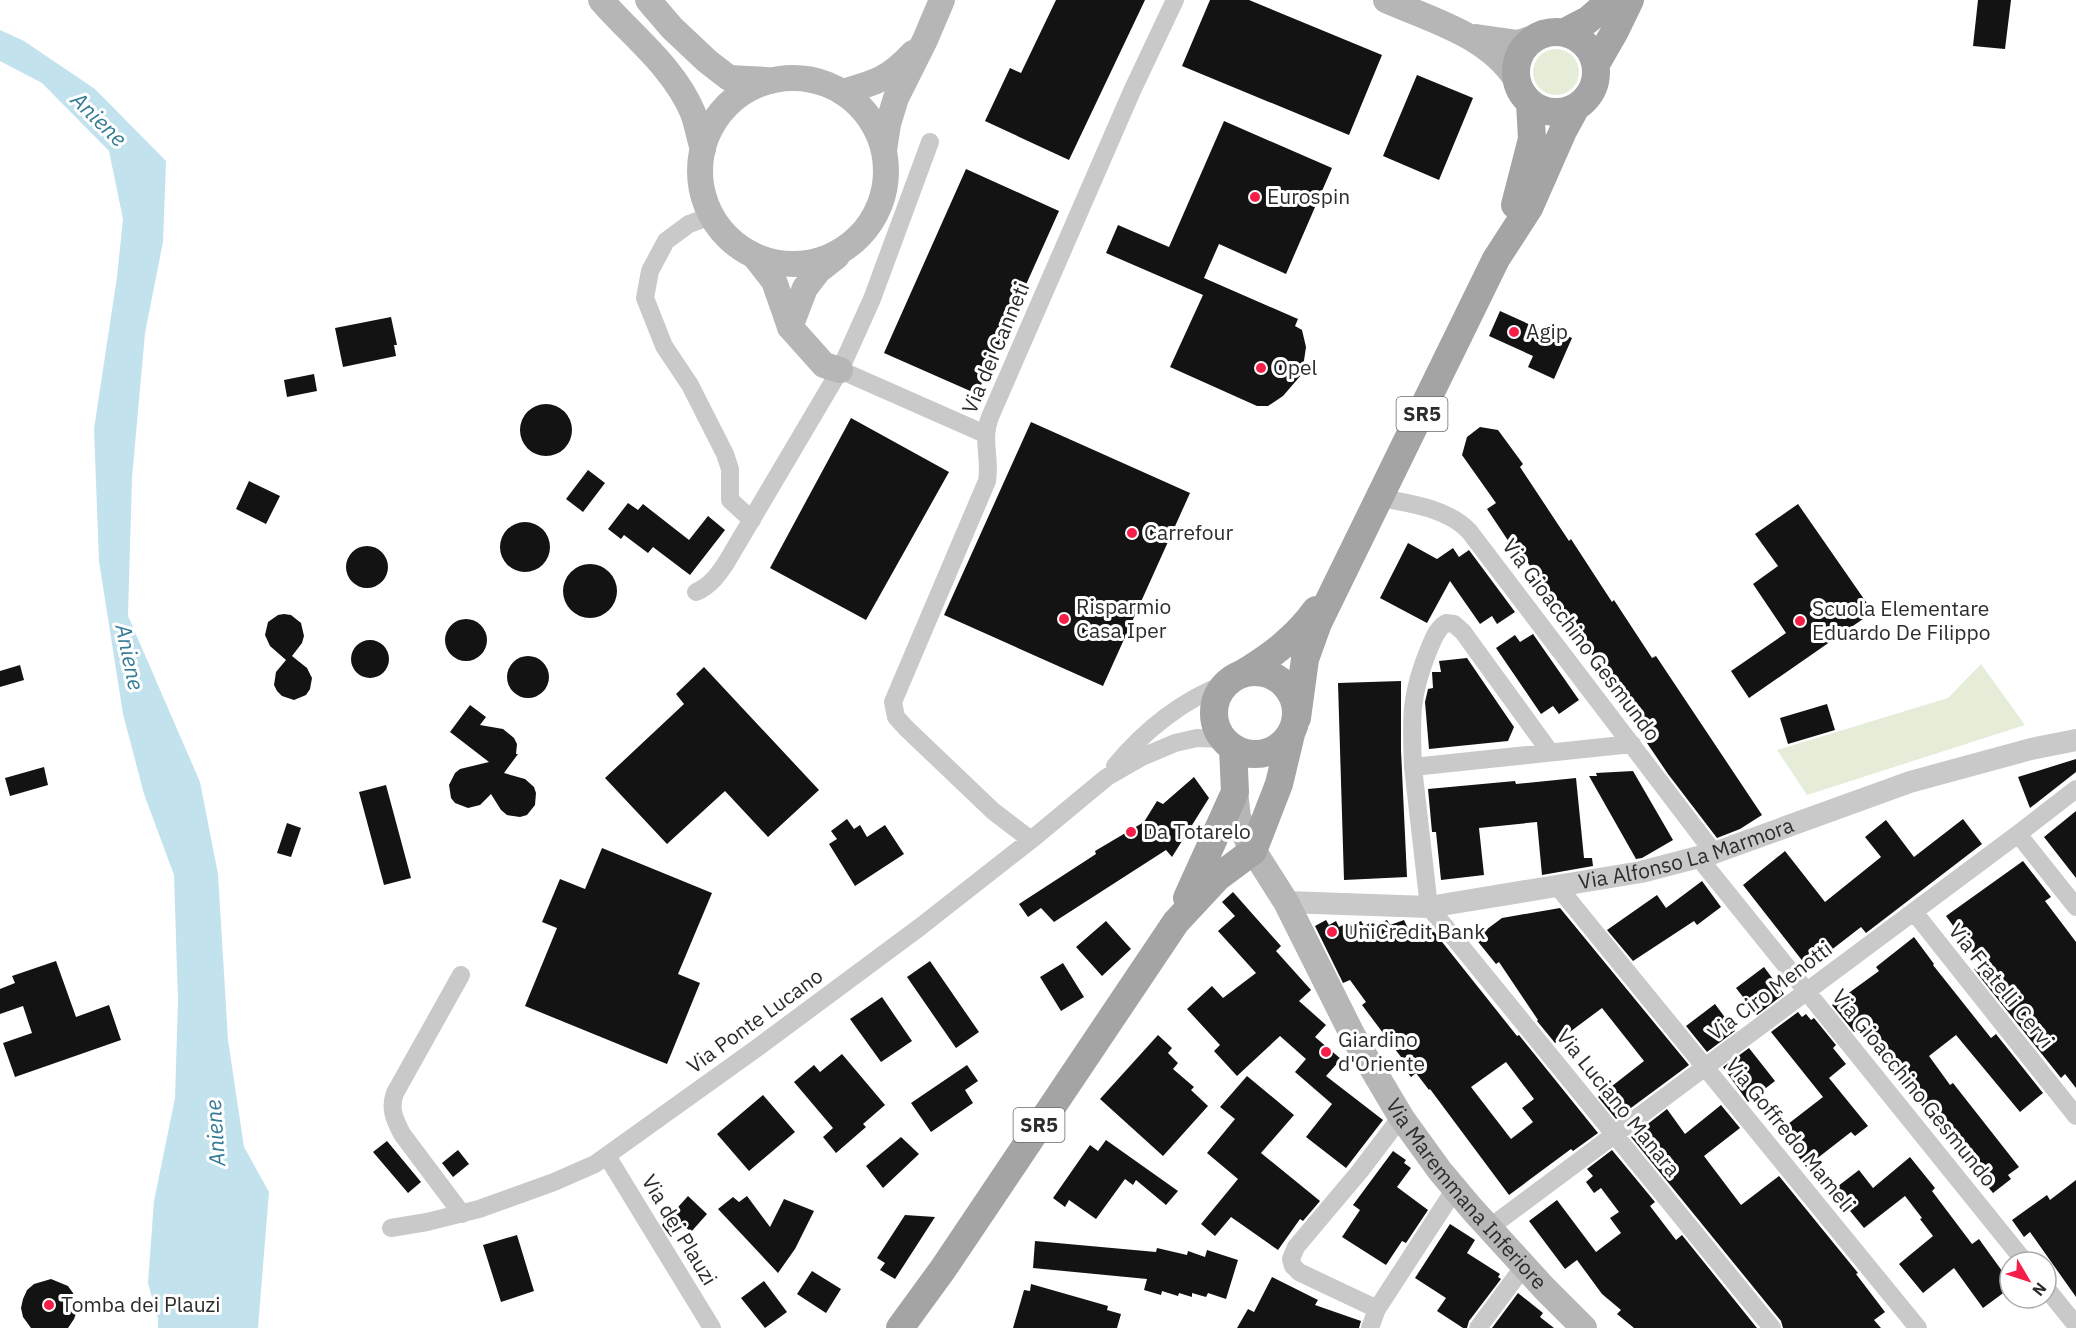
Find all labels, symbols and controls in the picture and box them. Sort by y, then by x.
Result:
water label: Aniene [65,84,133,152]
place label: Eurospin [1267,182,1350,210]
marker: Eurospin [1248,190,1262,204]
street label: Via dei Canneti [955,278,1035,418]
place label: Agip [1526,317,1568,345]
marker: Agip [1507,325,1521,339]
place label: Opel [1273,353,1318,381]
marker: Opel [1254,361,1268,375]
road number: SR5 [1396,397,1448,431]
place label: Carrefour [1144,518,1234,546]
marker: Carrefour [1125,526,1139,540]
street label: Via Gioacchino Gesmundo [1496,533,1667,746]
place label: Risparmio Casa Iper [1076,592,1171,644]
place label: Scuola Elementare Eduardo De Filippo [1812,594,1990,646]
marker: Risparmio Casa Iper [1057,612,1071,626]
marker: Scuola Elementare Eduardo De Filippo [1793,614,1807,628]
water label: Aniene [109,620,152,693]
street label: Via Alfonso La Marmora [1576,810,1797,895]
place label: Da Totarelo [1143,817,1251,845]
marker: Da Totarelo [1124,825,1138,839]
place label: UniCredit Bank [1344,917,1485,945]
street label: Via Fratelli Cervi [1943,917,2061,1054]
marker: UniCredit Bank [1325,925,1339,939]
street label: Via Ciro Menotti [1702,934,1837,1046]
street label: Via Ponte Lucano [681,961,828,1079]
street label: Via Gioacchino Gesmundo [1826,983,2003,1192]
street label: Via Luciano Manara [1551,1023,1687,1182]
place label: Giardino d'Oriente [1338,1025,1425,1077]
marker: Giardino d'Oriente [1319,1045,1333,1059]
street label: Via Goffredo Mameli [1720,1051,1862,1217]
street label: Via Maremmana Inferiore [1380,1093,1554,1295]
water label: Aniene [198,1099,231,1168]
road number: SR5 [1014,1108,1064,1142]
street label: Via dei Plauzi [636,1169,724,1290]
north arrow [1998,1250,2058,1310]
text: N [2028,1279,2051,1300]
place label: Tomba dei Plauzi [61,1290,221,1318]
marker: Tomba dei Plauzi [42,1298,56,1312]

